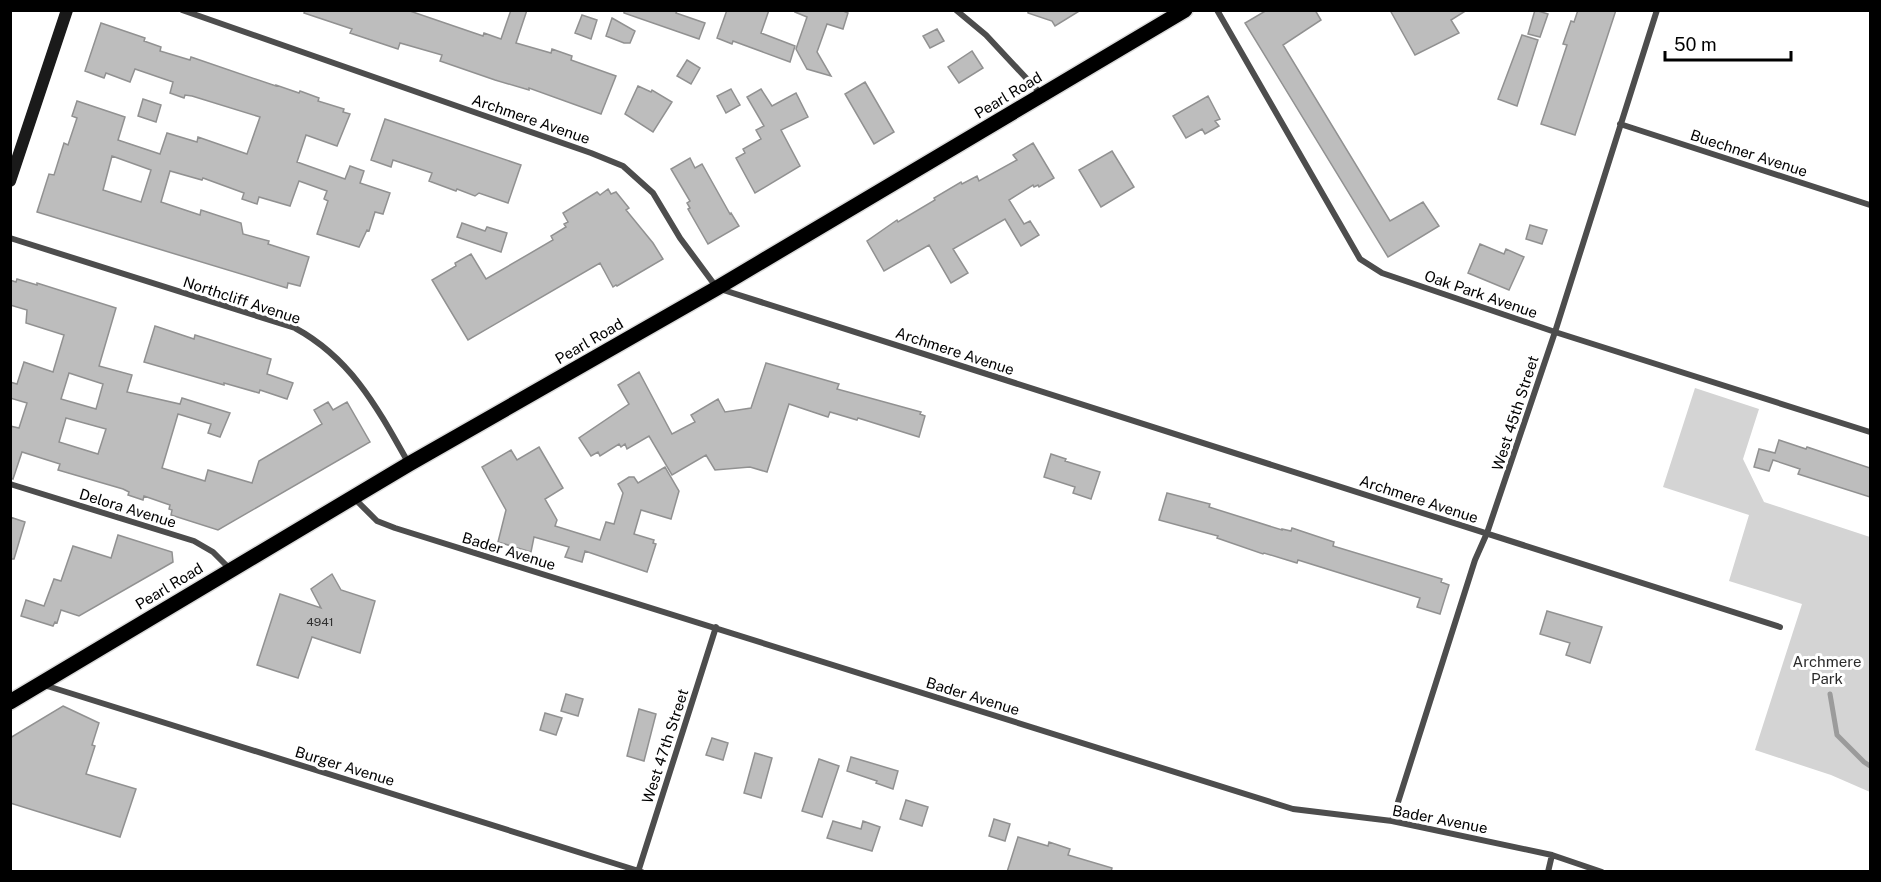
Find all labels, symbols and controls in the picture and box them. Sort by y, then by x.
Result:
scale bar [1665,24,1791,62]
text: 50 m [1674,34,1717,55]
street label: Pearl Road [971,68,1045,122]
street label: Archmere Avenue [470,91,592,147]
street label: Buechner Avenue [1688,126,1810,180]
street label: Oak Park Avenue [1422,267,1540,321]
street label: Northcliff Avenue [181,273,303,327]
street label: Pearl Road [552,315,626,367]
street label: Archmere Avenue [893,324,1017,378]
street label: West 45th Street [1488,353,1542,473]
street label: Archmere Avenue [1357,472,1481,526]
street label: Delora Avenue [77,485,179,531]
street label: Bader Avenue [460,529,558,573]
street label: Pearl Road [132,559,206,613]
house number: 4941 [306,615,334,629]
park label: Archmere Park [1793,653,1861,687]
street label: Bader Avenue [924,674,1022,718]
street label: West 47th Street [638,686,692,805]
street label: Burger Avenue [293,743,397,789]
street label: Bader Avenue [1391,801,1489,837]

